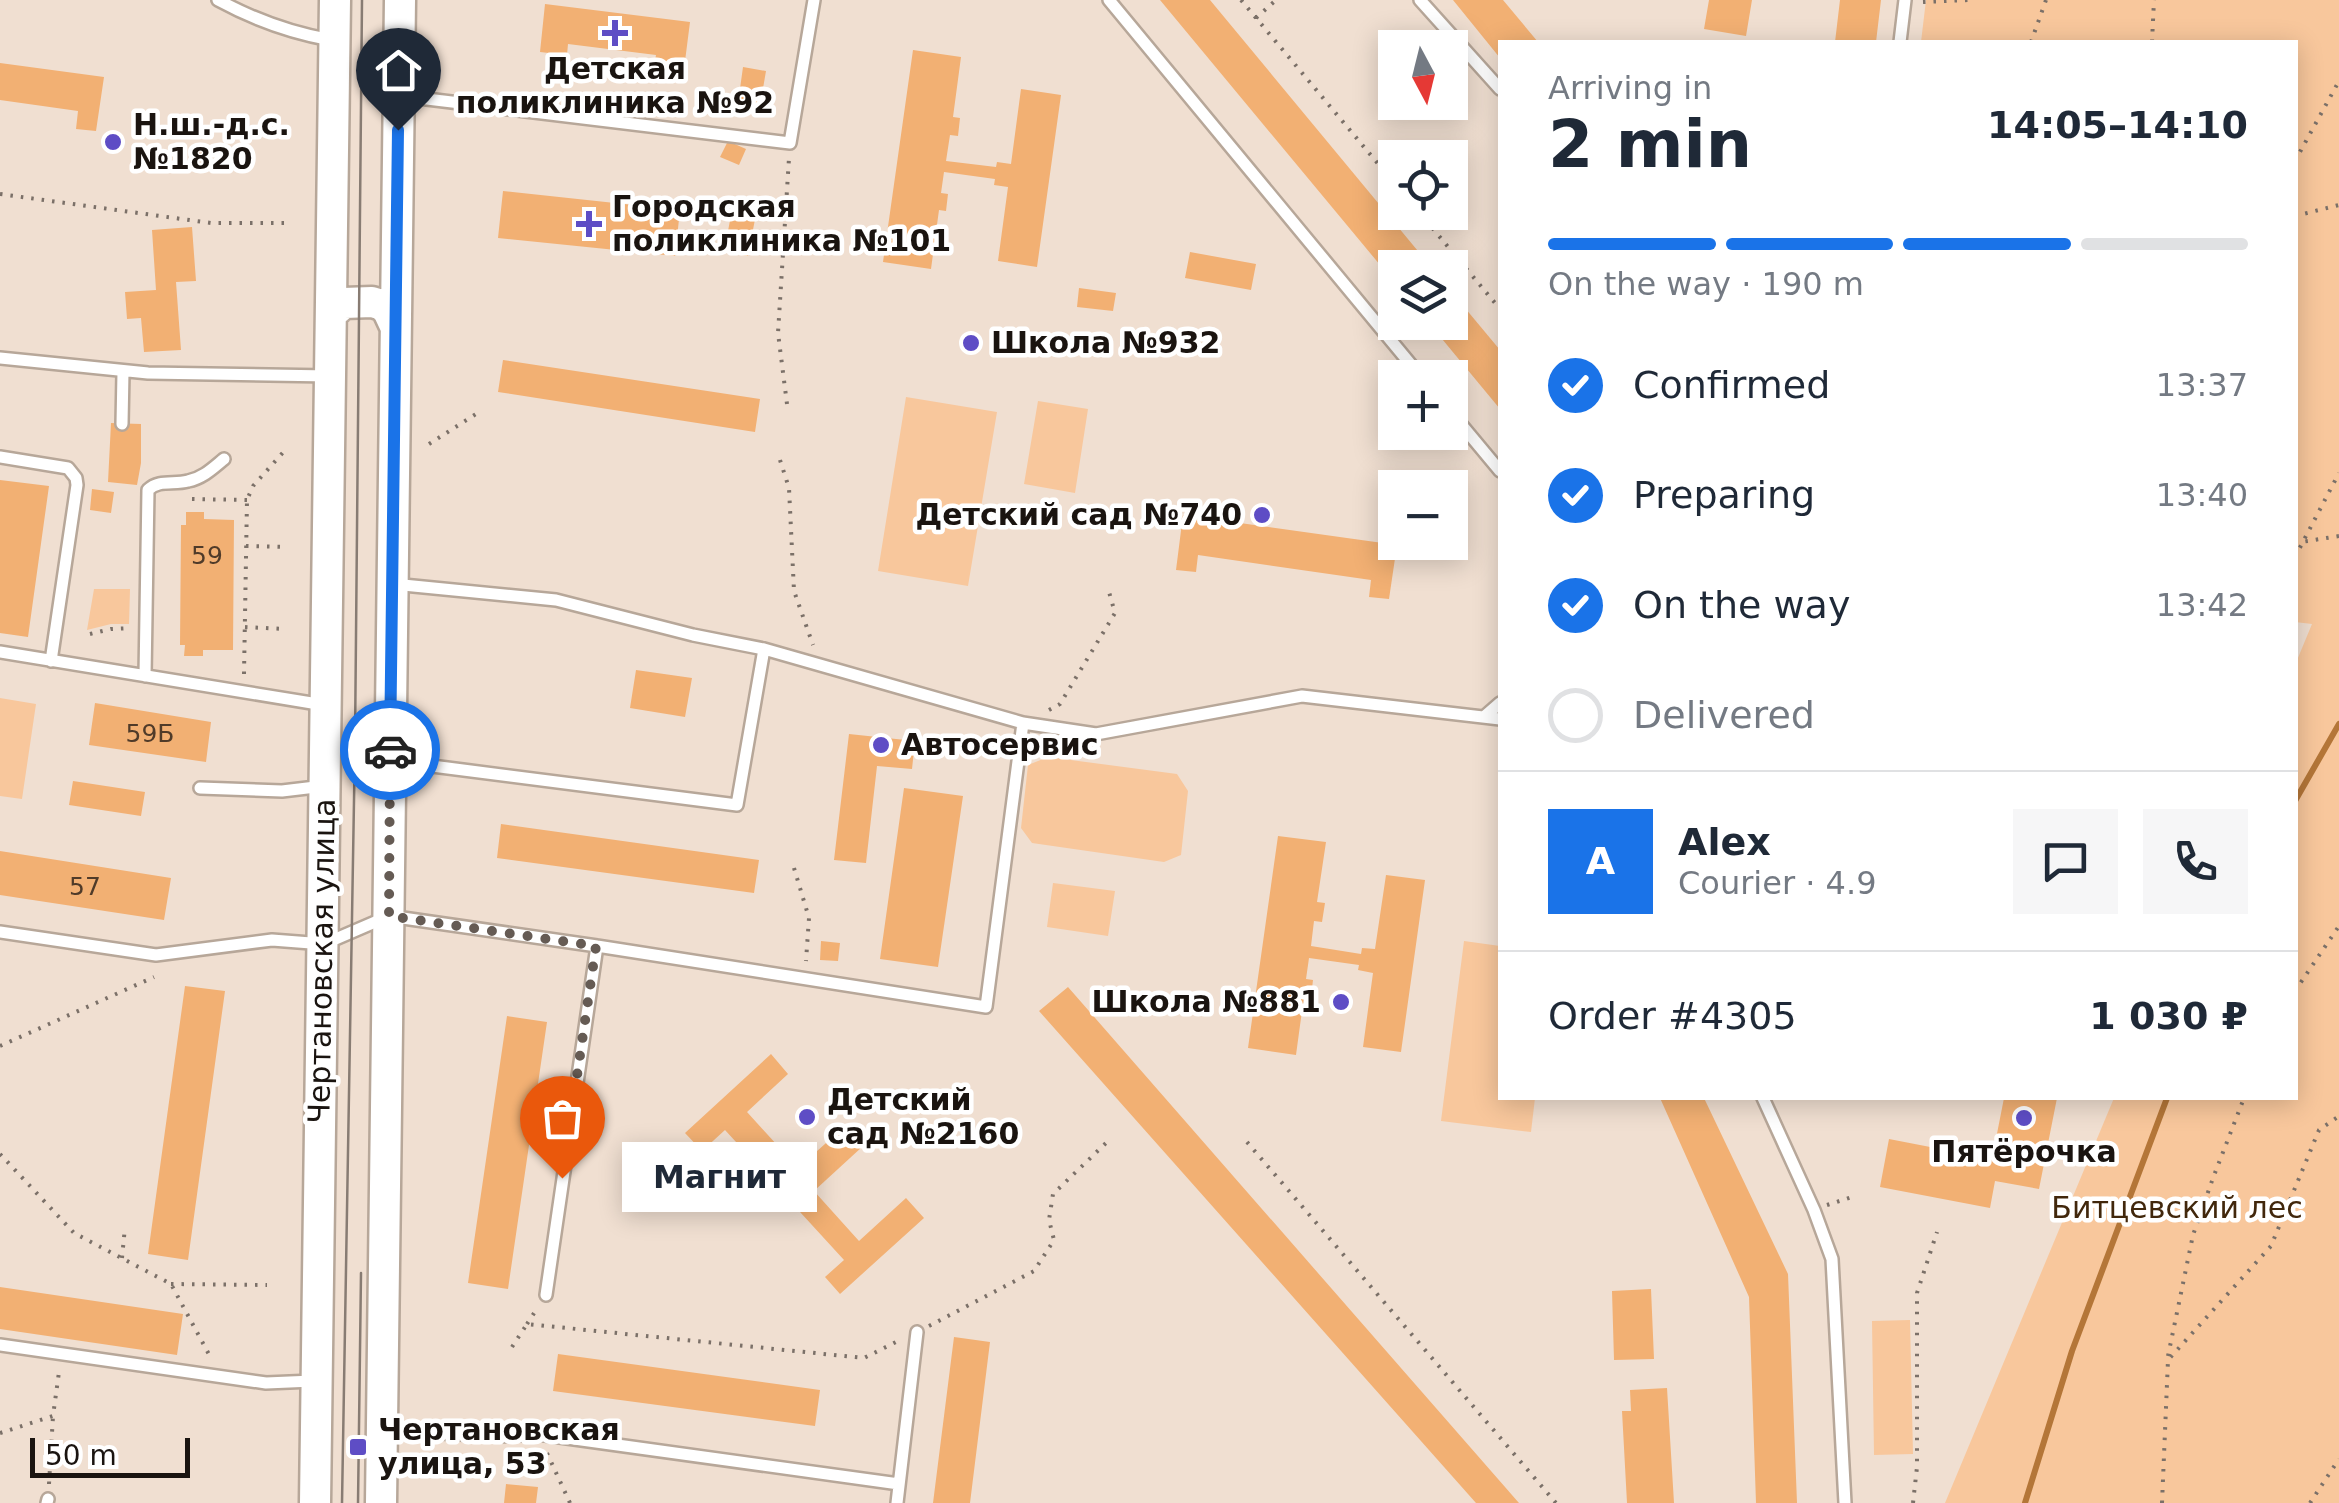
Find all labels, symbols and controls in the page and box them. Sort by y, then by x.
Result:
marker: Детская поликлиника №92 [602,20,628,46]
pin [356,28,441,131]
north arrow [1378,30,1468,120]
map controls [1378,30,1468,560]
icon: home [371,43,426,98]
place label: Детская поликлиника №92 [456,51,774,120]
text: Arriving in [1548,69,1712,107]
text: 14:05–14:10 [1987,103,2248,147]
place label: Н.ш.-д.с. №1820 [133,107,290,176]
text: 2 min [1548,107,1752,182]
marker: Н.ш.-д.с. №1820 [102,131,124,153]
button: locate [1378,140,1468,230]
place label: Городская поликлиника №101 [612,189,951,258]
marker: Городская поликлиника №101 [576,211,602,237]
button: layers [1378,250,1468,340]
text: On the way · 190 m [1548,265,1864,303]
place label: Школа №932 [991,325,1220,360]
marker: Школа №932 [960,332,982,354]
icon: check [1548,358,1603,413]
button: + [1378,360,1468,450]
text: Confirmed [1633,363,1830,407]
text: 13:37 [2156,366,2248,404]
icon: check [1548,468,1603,523]
button: − [1378,470,1468,560]
text: Preparing [1633,473,1815,517]
text: 13:40 [2156,476,2248,514]
place label: Детский сад №740 [916,497,1242,532]
marker: Детский сад №740 [1251,504,1273,526]
house number: 59 [191,541,223,570]
icon: check [1548,578,1603,633]
text: On the way [1633,583,1850,627]
text: 13:42 [2156,586,2248,624]
text: Delivered [1633,693,1815,737]
courier [340,700,440,800]
house number: 59Б [126,719,174,748]
icon: car [363,723,418,778]
place label: Автосервис [901,727,1099,762]
marker: Автосервис [870,734,892,756]
street label: Чертановская улица [301,798,342,1124]
button: chat [2013,809,2118,914]
button: phone [2143,809,2248,914]
text: Alex [1678,820,1771,864]
text: A [1586,839,1615,883]
text: Courier · 4.9 [1678,864,1877,902]
house number: 57 [69,872,101,901]
place label: Школа №881 [1092,984,1321,1019]
marker: Школа №881 [1330,991,1352,1013]
text: Order #4305 [1548,994,1797,1038]
text: 1 030 ₽ [2089,994,2248,1038]
pin [520,1076,605,1179]
place label: Детский сад №2160 [827,1082,1019,1151]
icon: bag [535,1091,590,1146]
marker: Детский сад №2160 [796,1106,818,1128]
marker: Пятёрочка [2013,1107,2035,1129]
place label: Пятёрочка [1931,1134,2117,1169]
callout: Магнит [622,1143,817,1213]
text: Магнит [653,1158,786,1196]
park label: Битцевский лес [2051,1190,2303,1225]
place label: Чертановская улица, 53 [378,1412,620,1481]
scale bar [30,1433,190,1478]
marker: Чертановская улица, 53 [347,1436,369,1458]
text: 50 m [45,1439,117,1472]

